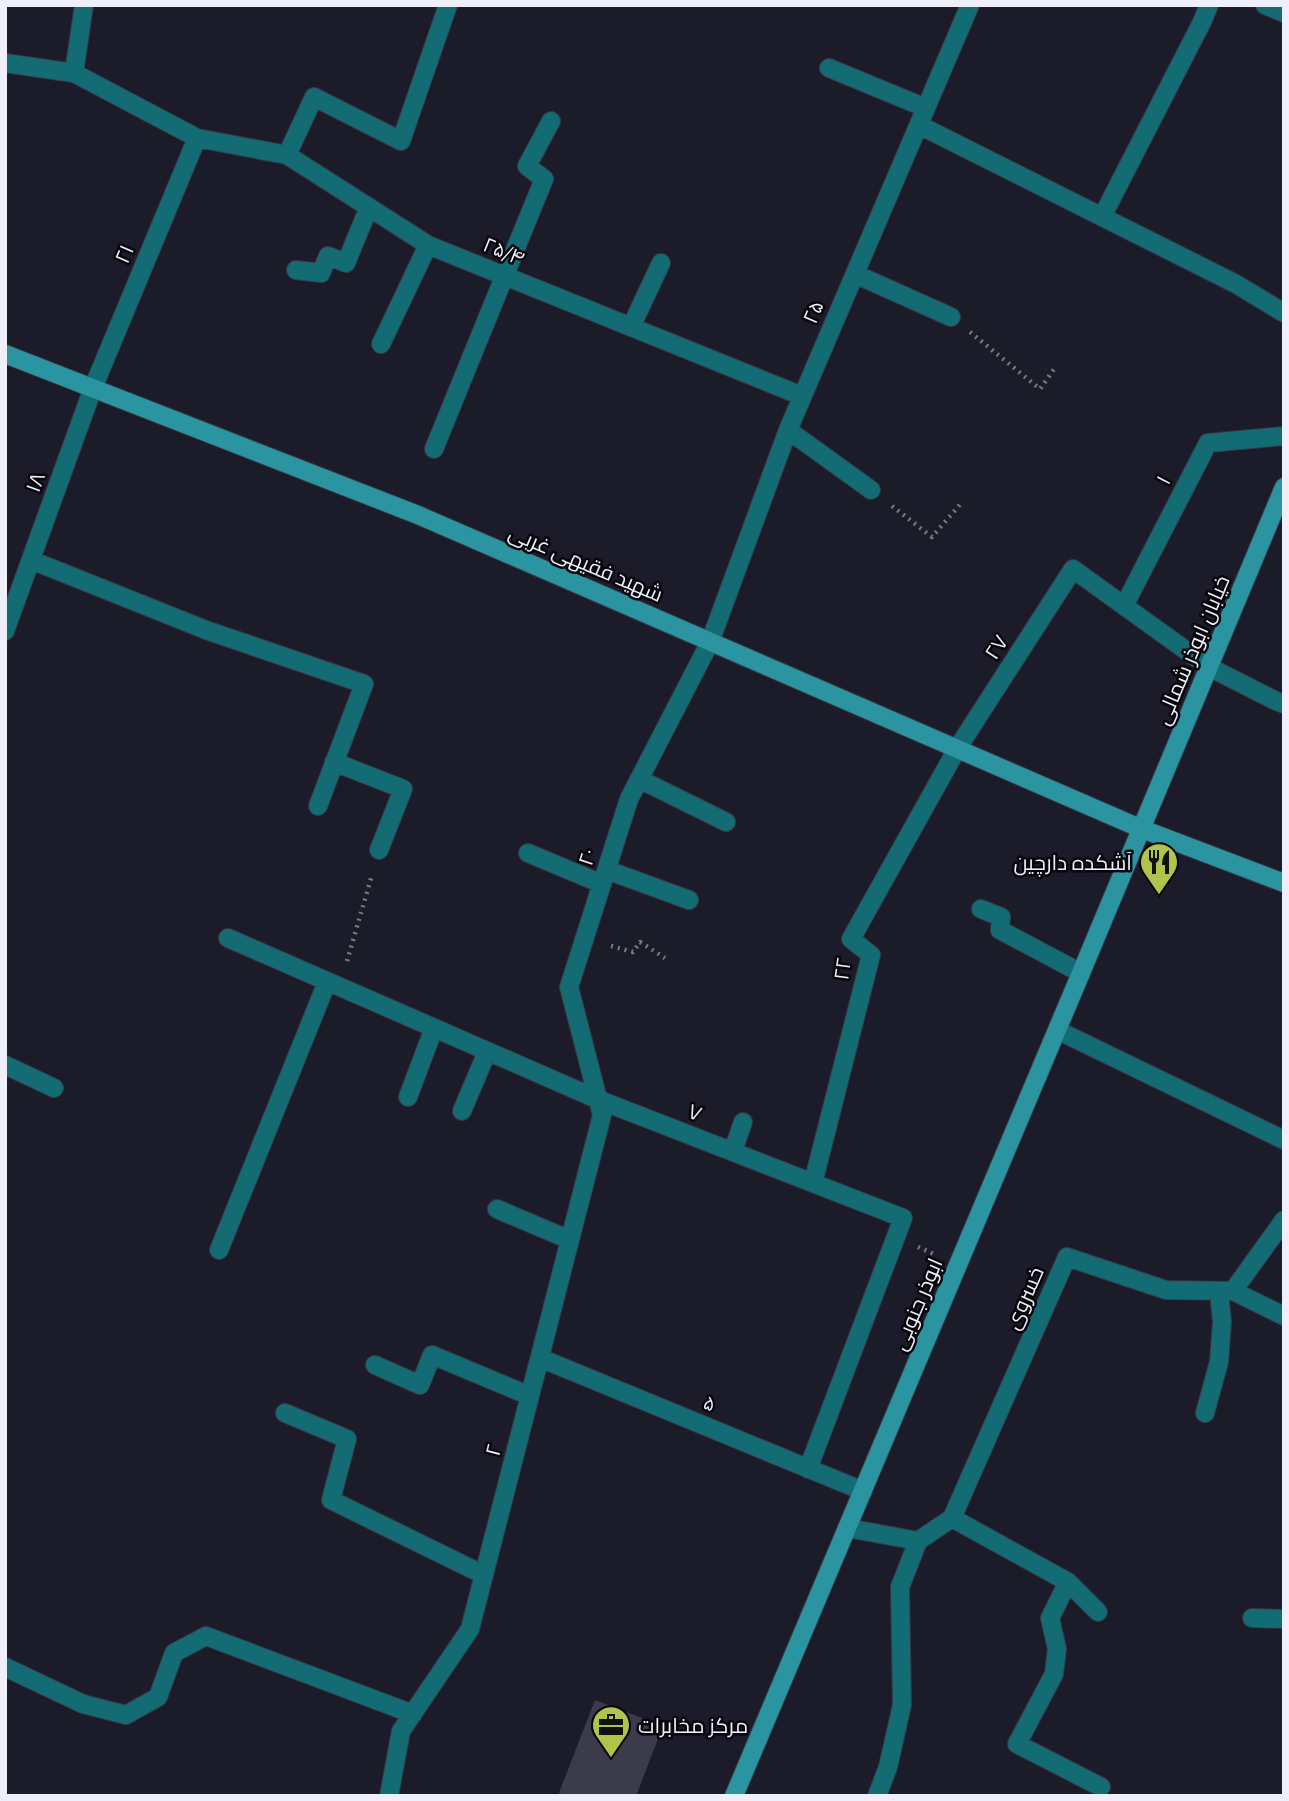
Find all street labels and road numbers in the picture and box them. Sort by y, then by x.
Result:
street label: ۲۵/۴ [479,230,529,272]
street label: ۲۱ [108,241,140,267]
street label: ۲۵ [796,296,830,328]
street label: ۱۸ [19,468,51,496]
street label: ۱ [1149,471,1177,489]
street label: شهید فقیهی غربی [505,518,667,608]
street label: خیابان ابوذر شمالی [1148,571,1236,729]
street label: ۲۷ [978,630,1014,664]
street label: ۲۰ [572,845,602,869]
street label: ۲۲ [827,956,857,982]
street label: ۷ [684,1097,706,1127]
street label: ابوذر جنوبی [885,1254,949,1354]
street label: خسروی [998,1262,1050,1334]
street label: ۵ [700,1388,720,1418]
street label: ۲ [479,1441,507,1459]

